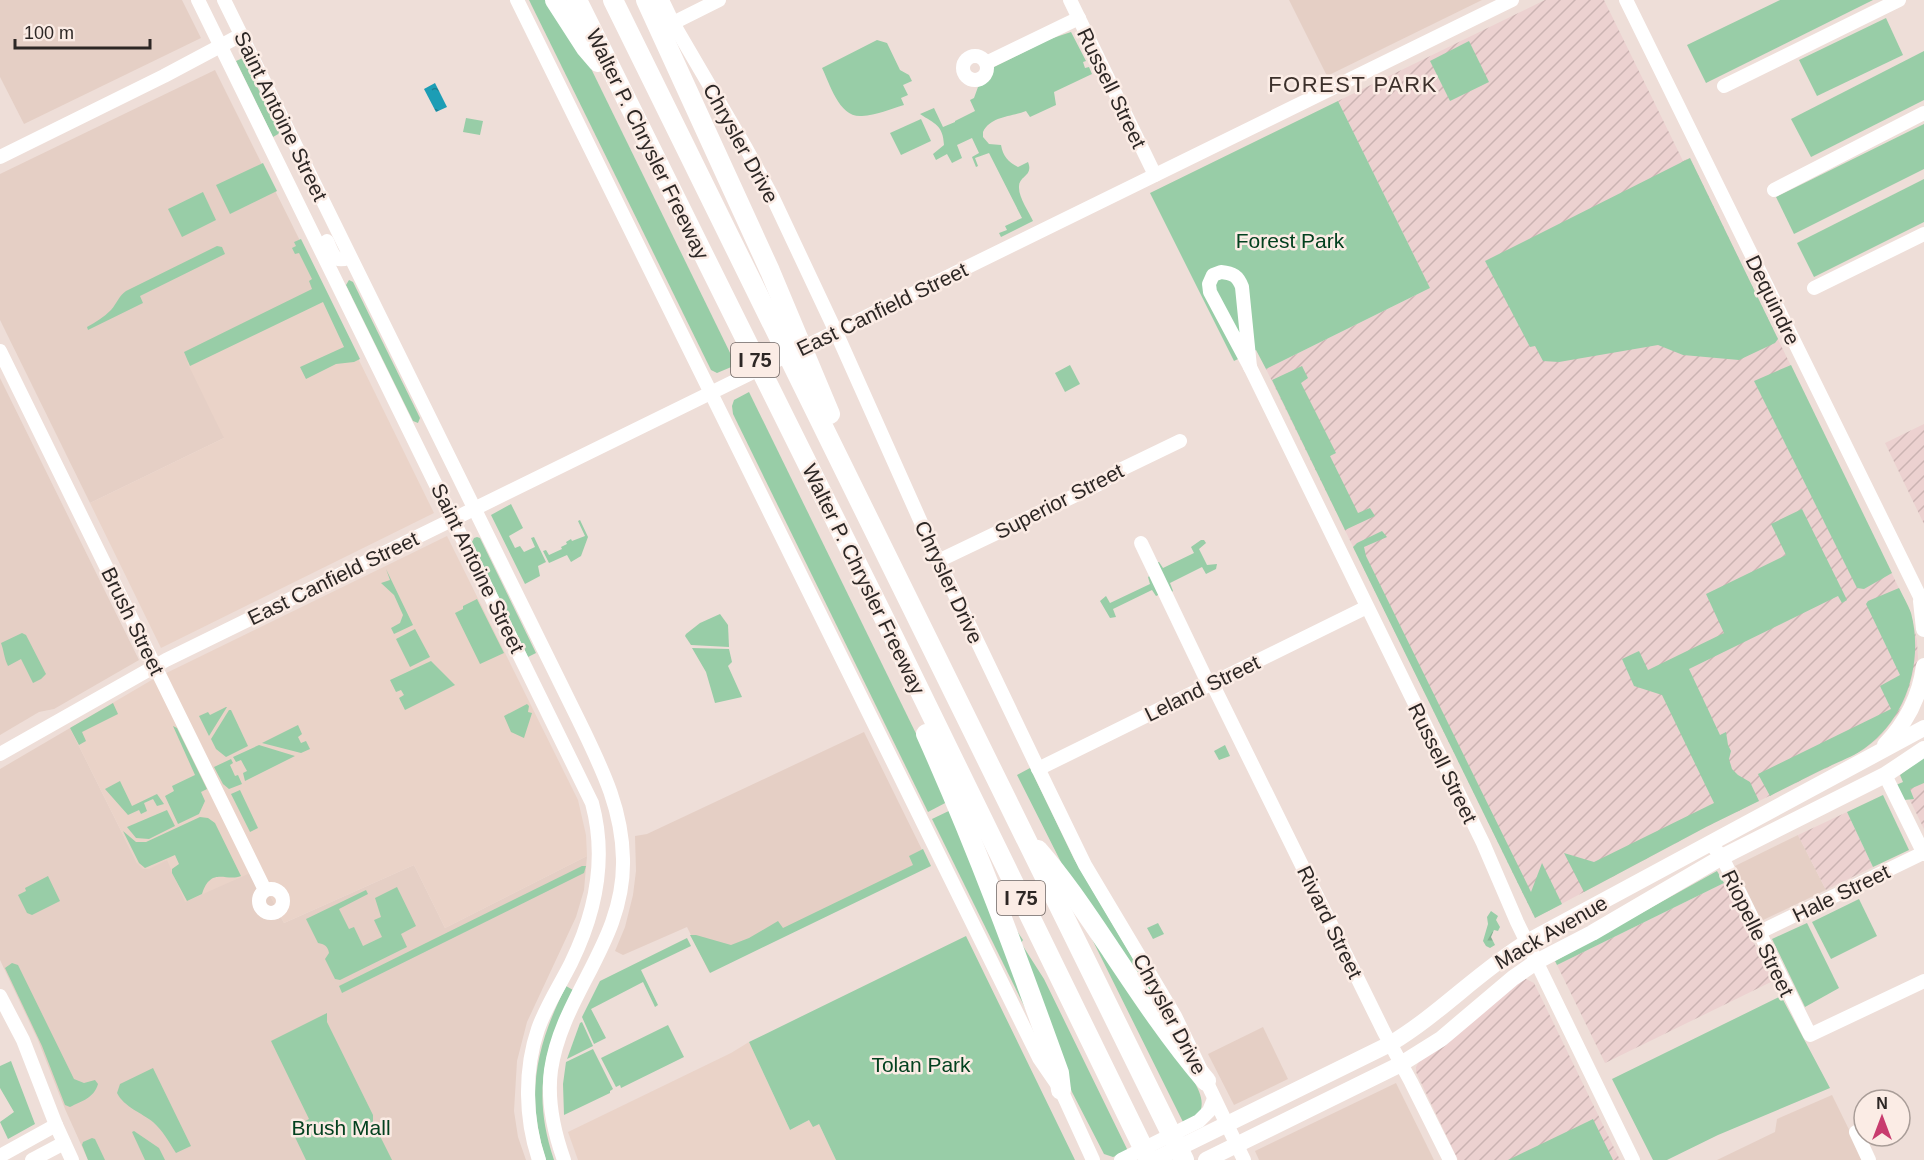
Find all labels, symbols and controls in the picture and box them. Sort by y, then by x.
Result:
scale bar [15,12,150,50]
text: 100 m [24,23,74,43]
street label: Russell Street [1073,24,1151,152]
street label: Walter P. Chrysler Freeway [582,25,714,263]
street label: Saint Antoine Street [230,28,332,205]
district label: FOREST PARK [1268,72,1438,97]
street label: Chrysler Drive [699,79,783,207]
park label: Forest Park [1236,229,1345,252]
street label: Dequindre [1741,251,1805,349]
street label: East Canfield Street [793,258,971,360]
road number: I 75 [731,343,779,377]
street label: Superior Street [991,459,1127,543]
street label: Walter P. Chrysler Freeway [798,460,930,698]
street label: Saint Antoine Street [427,480,529,657]
street label: Chrysler Drive [910,517,988,647]
street label: East Canfield Street [244,527,422,629]
street label: Brush Street [97,563,169,679]
street label: Leland Street [1141,650,1263,726]
street label: Russell Street [1404,699,1482,827]
street label: Hale Street [1789,860,1893,926]
street label: Rivard Street [1293,862,1367,982]
street label: Riopelle Street [1717,866,1799,1000]
road number: I 75 [997,881,1045,915]
street label: Mack Avenue [1491,891,1611,973]
street label: Chrysler Drive [1129,950,1211,1078]
park label: Tolan Park [871,1053,971,1076]
north arrow [1852,1088,1912,1148]
text: N [1876,1095,1888,1112]
park label: Brush Mall [291,1116,391,1139]

